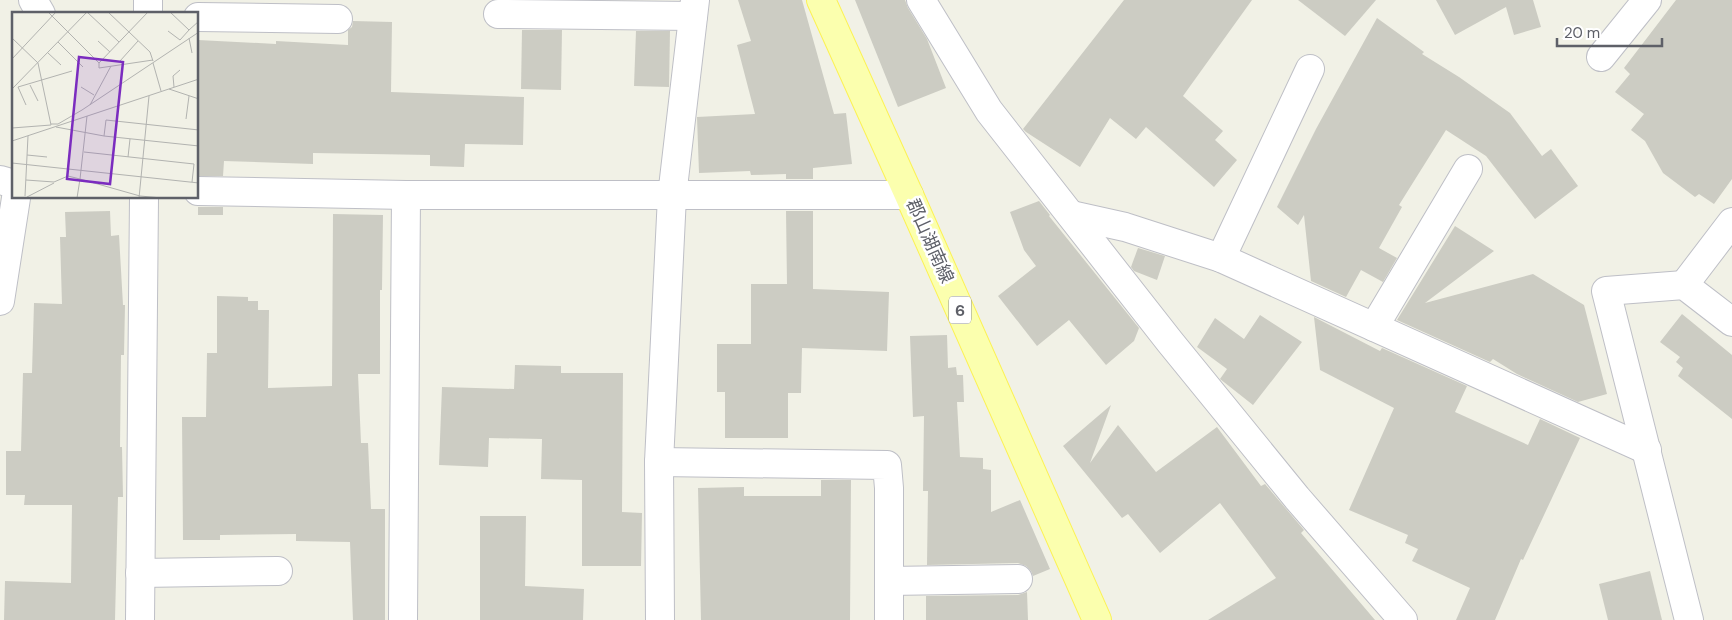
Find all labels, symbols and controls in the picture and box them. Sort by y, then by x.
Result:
inset map [12,12,199,199]
scale bar [1557,15,1662,47]
text: 20 m [1564,23,1600,43]
street label: 郡山湖南線 [901,195,959,287]
road number: 6 [949,296,971,324]

